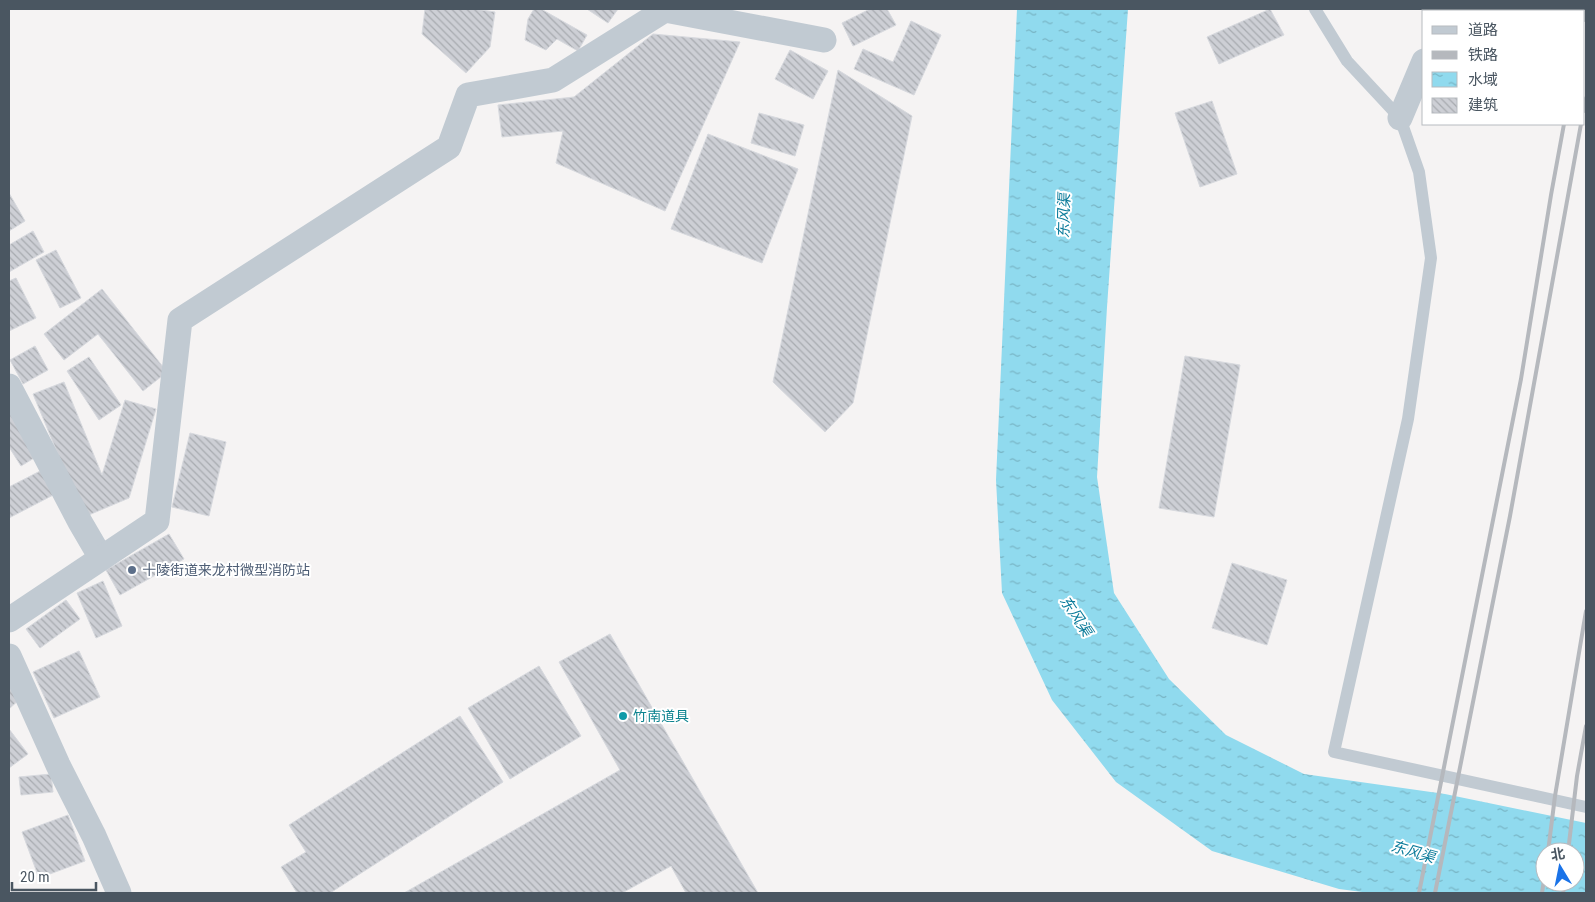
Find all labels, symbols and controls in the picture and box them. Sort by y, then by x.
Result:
legend [1422,10,1585,125]
text: 道路 [1468,21,1498,39]
text: 铁路 [1468,46,1498,64]
text: 水域 [1468,71,1498,89]
text: 建筑 [1468,96,1498,114]
water label: 东风渠 [1055,191,1073,239]
place label: 十陵街道来龙村微型消防站 [142,562,310,578]
marker: 十陵街道来龙村微型消防站 [126,564,138,576]
water label: 东风渠 [1056,592,1097,641]
place label: 竹南道具 [633,708,689,724]
marker: 竹南道具 [617,710,629,722]
water label: 东风渠 [1389,837,1439,867]
north arrow [1535,842,1585,892]
text: 北 [1549,845,1566,863]
scale bar [12,860,96,892]
text: 20 m [20,868,50,886]

